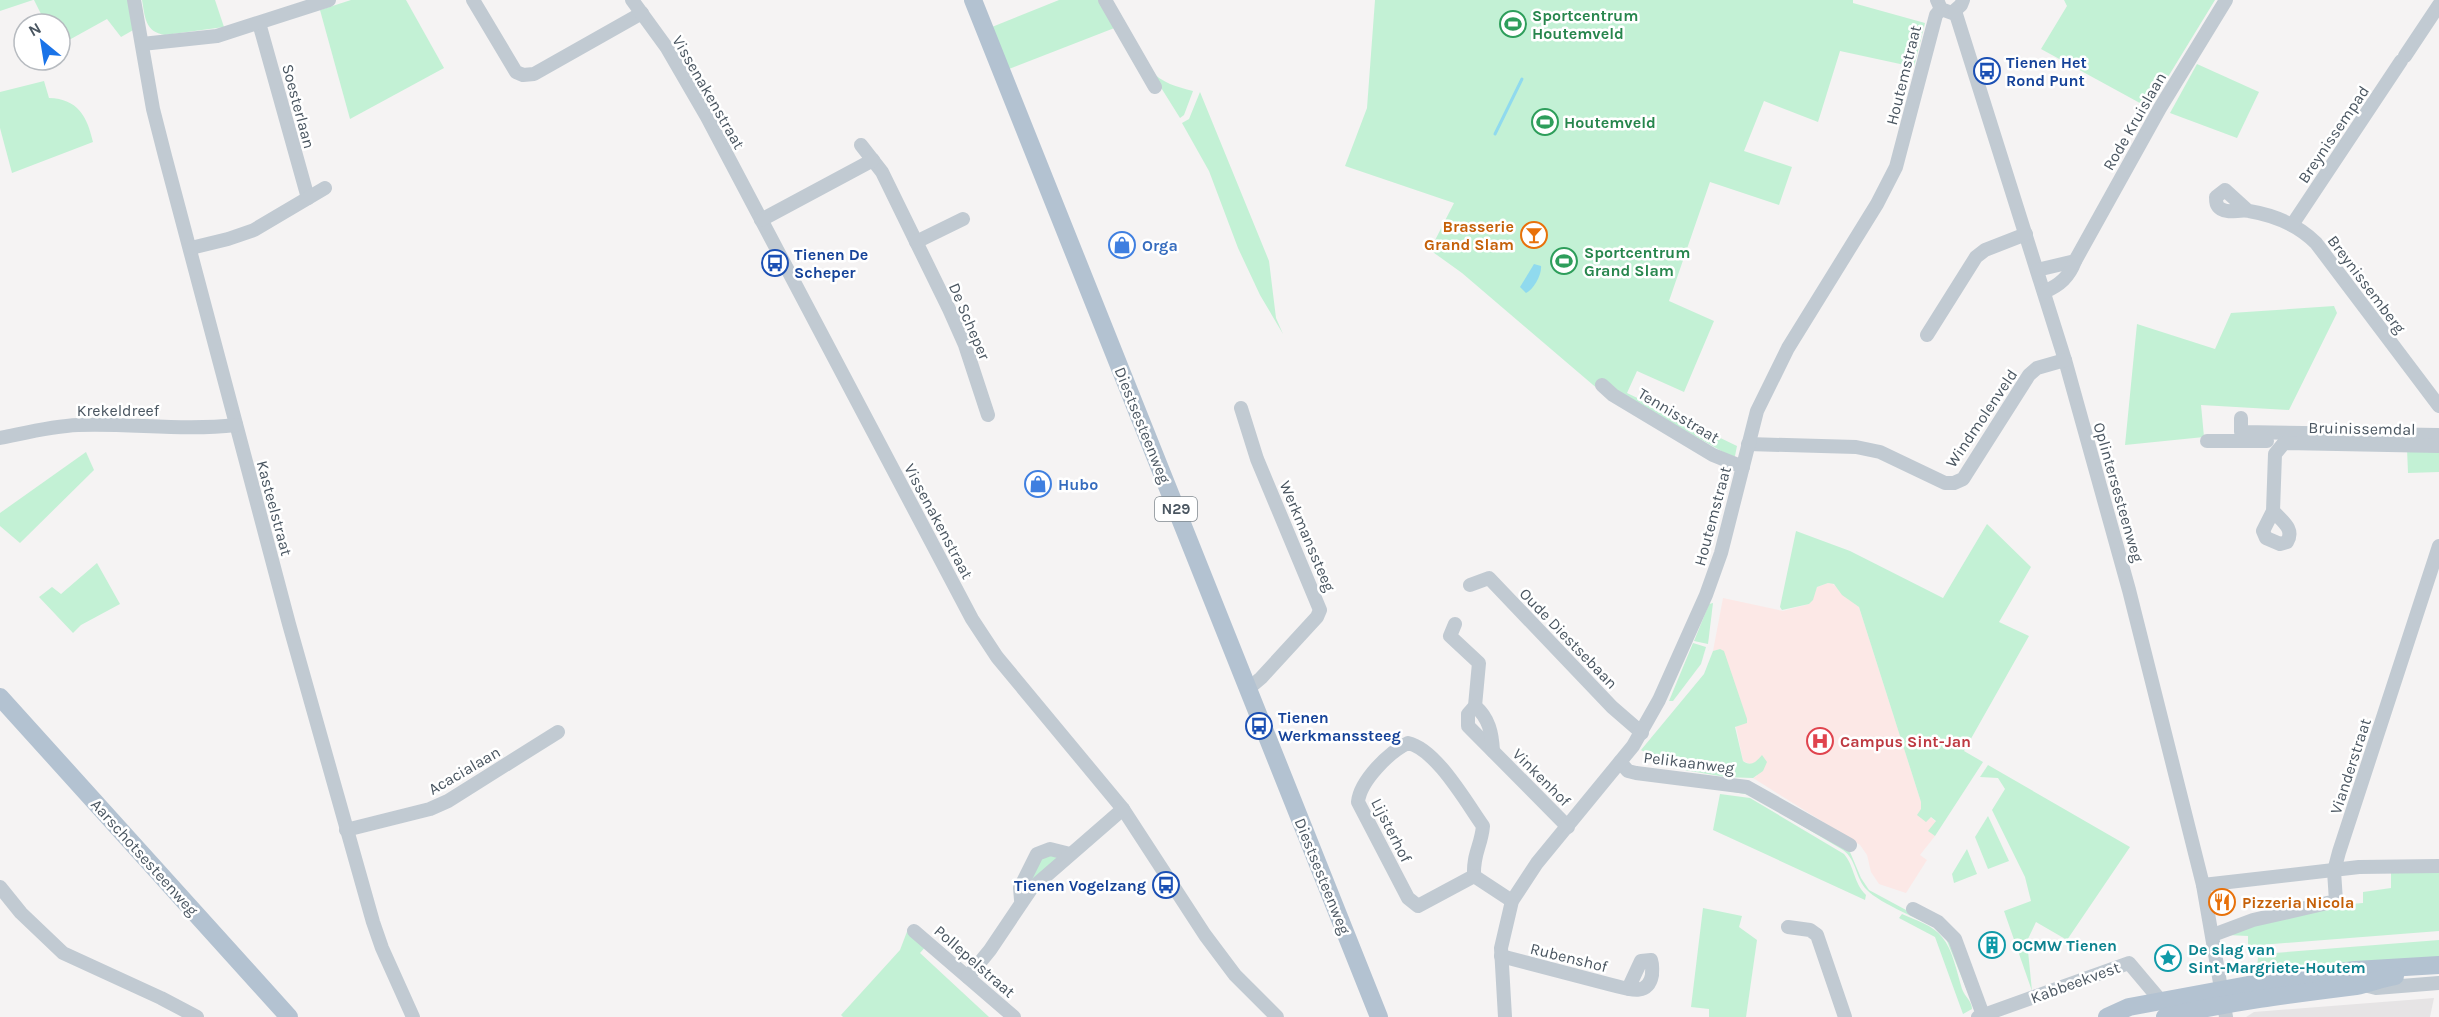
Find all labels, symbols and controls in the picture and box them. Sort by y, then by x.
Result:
place label: Sportcentrum Houtemveld [1532,6,1638,43]
sports icon: Sportcentrum Houtemveld [1498,9,1528,39]
north arrow [12,12,72,72]
text: N [25,18,44,41]
street label: Houtemstraat [1882,23,1925,127]
street label: Vissenakenstraat [668,32,749,152]
place label: Tienen Het Rond Punt [2006,53,2087,90]
bus stop icon: Tienen Het Rond Punt [1972,56,2002,86]
street label: Soesterlaan [278,62,319,151]
street label: Rode Kruislaan [2099,69,2170,174]
street label: Breynissempad [2294,82,2373,187]
sports icon: Houtemveld [1530,107,1560,137]
place label: Houtemveld [1564,113,1656,132]
place label: Brasserie Grand Slam [1424,217,1514,254]
bar icon: Brasserie Grand Slam [1519,220,1549,250]
shop icon: Orga [1107,230,1137,260]
street label: Breynissemberg [2323,231,2410,337]
place label: Orga [1142,236,1178,255]
place label: Sportcentrum Grand Slam [1584,243,1690,280]
place label: Tienen De Scheper [794,245,868,282]
sports icon: Sportcentrum Grand Slam [1549,246,1579,276]
bus stop icon: Tienen De Scheper [760,248,790,278]
street label: De Scheper [945,280,994,363]
street label: Diestsesteenweg [1111,364,1175,486]
street label: Windmolenveld [1942,366,2021,471]
street label: Tennisstraat [1635,384,1723,447]
street label: Krekeldreef [77,401,160,420]
street label: Bruinissemdal [2308,418,2416,439]
street label: Oplintersesteenweg [2089,420,2148,564]
street label: Kasteelstraat [253,458,296,558]
street label: Vissenakenstraat [900,460,977,582]
street label: Houtemstraat [1690,464,1735,568]
shop icon: Hubo [1023,469,1053,499]
place label: Hubo [1058,475,1098,494]
street label: Werkmanssteeg [1276,478,1339,594]
road number: N29 [1155,497,1197,521]
street label: Oude Diestsebaan [1516,584,1622,693]
place label: Tienen Werkmanssteeg [1278,708,1401,745]
bus stop icon: Tienen Werkmanssteeg [1244,711,1274,741]
street label: Vianderstraat [2326,716,2375,816]
hospital icon: Campus Sint-Jan [1805,726,1835,756]
place label: Campus Sint-Jan [1840,732,1971,751]
street label: Acacialaan [425,742,504,799]
street label: Vinkenhof [1509,744,1575,811]
street label: Pelikaanweg [1642,747,1735,777]
street label: Aarschotsesteenweg [87,795,202,920]
street label: Lijsterhof [1367,795,1416,866]
street label: Diestsesteenweg [1291,815,1355,937]
bus stop icon: Tienen Vogelzang [1151,870,1181,900]
place label: Tienen Vogelzang [1014,876,1146,895]
restaurant icon: Pizzeria Nicola [2207,887,2237,917]
place label: Pizzeria Nicola [2242,893,2354,912]
street label: Pollepelstraat [930,921,1019,1002]
building icon: OCMW Tienen [1977,930,2007,960]
place label: OCMW Tienen [2012,936,2117,955]
street label: Rubenshof [1528,939,1610,976]
place label: De slag van Sint-Margriete-Houtem [2188,940,2366,977]
place icon: De slag van Sint-Margriete-Houtem [2153,943,2183,973]
street label: Kabbeekvest [2028,958,2122,1007]

